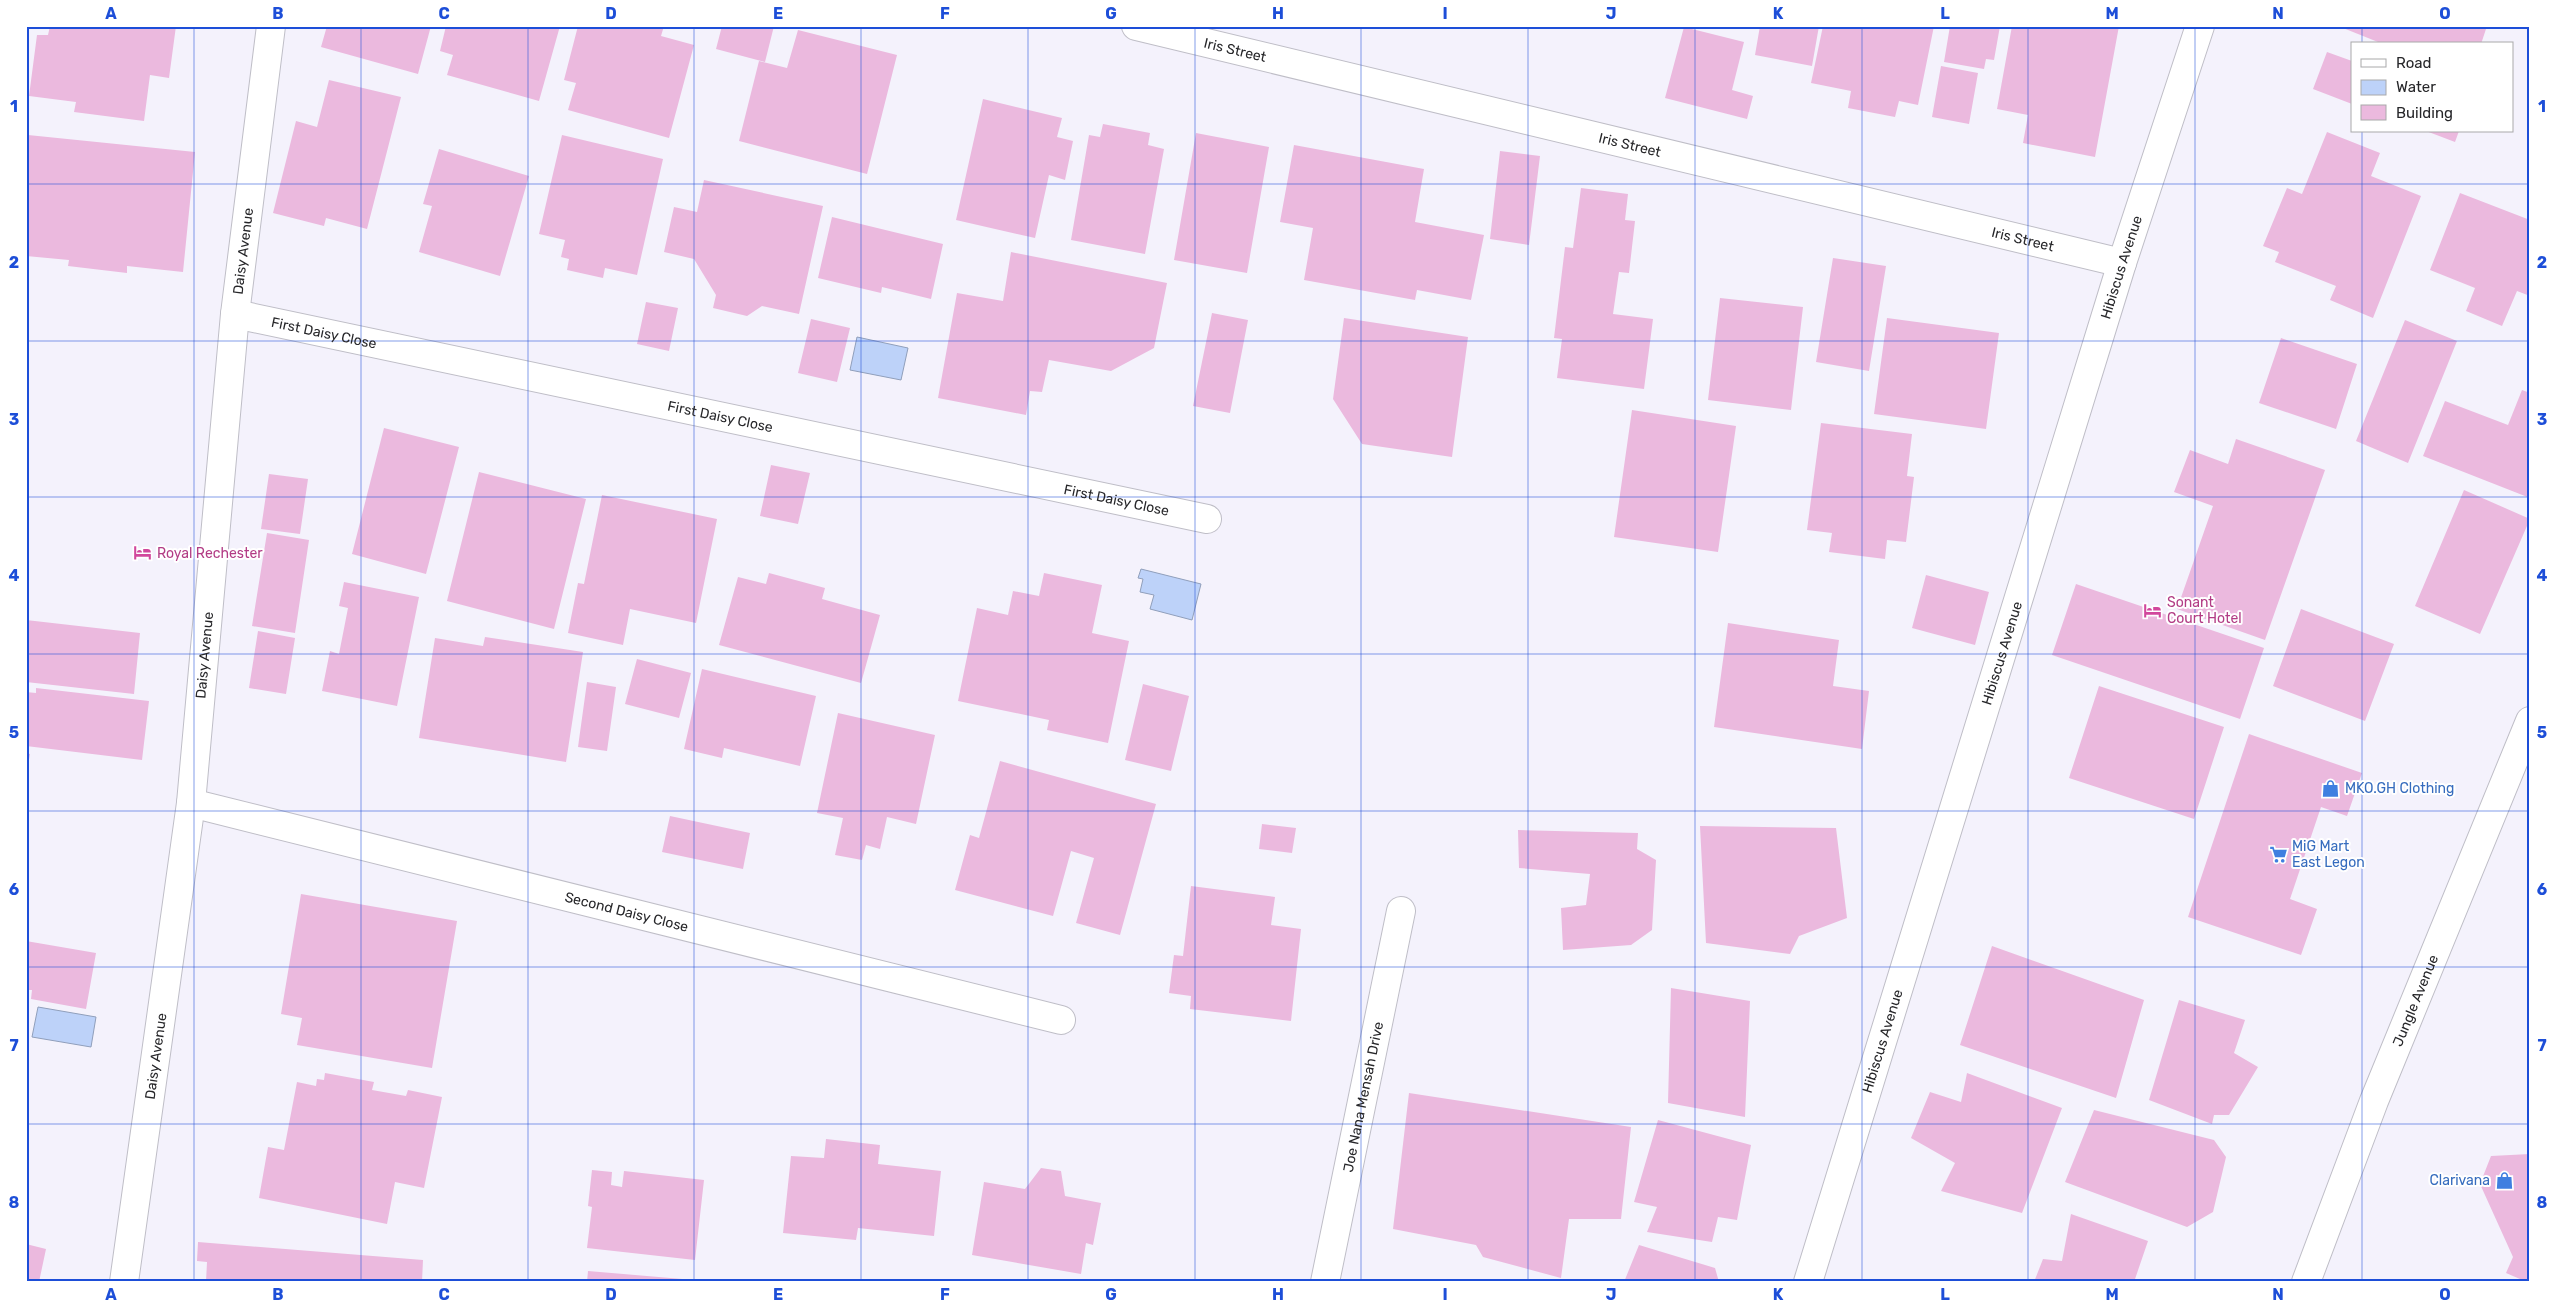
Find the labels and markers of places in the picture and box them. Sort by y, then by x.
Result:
hotel icon: Royal Rechester [133,543,153,563]
place label: Royal Rechester [157,545,263,562]
place label: Sonant Court Hotel [2167,594,2242,627]
hotel icon: Sonant Court Hotel [2143,600,2163,620]
shop icon: MKO.GH Clothing [2321,778,2341,798]
place label: MKO.GH Clothing [2345,780,2454,797]
place label: MiG Mart East Legon [2292,838,2365,871]
supermarket icon: MiG Mart East Legon [2268,844,2288,864]
shop icon: Clarivana [2494,1170,2514,1190]
place label: Clarivana [2429,1172,2490,1189]

